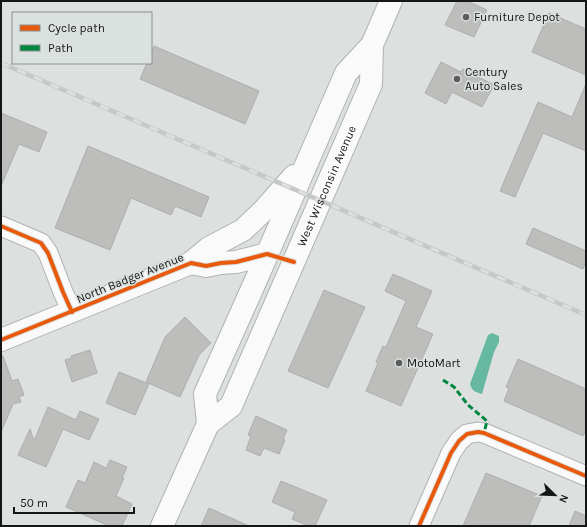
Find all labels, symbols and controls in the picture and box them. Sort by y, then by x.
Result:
place label: Furniture Depot [474,10,560,24]
legend [12,12,152,64]
marker: Furniture Depot [461,12,471,22]
text: Cycle path [48,21,105,35]
text: Path [48,41,73,55]
place label: Century Auto Sales [465,65,523,93]
marker: Century Auto Sales [452,74,462,84]
street label: West Wisconsin Avenue [294,123,359,249]
street label: North Badger Avenue [74,250,186,306]
place label: MotoMart [407,356,461,370]
marker: MotoMart [394,358,404,368]
north arrow [535,475,575,515]
scale bar [14,489,134,515]
text: N [556,493,571,505]
text: 50 m [20,496,48,510]

